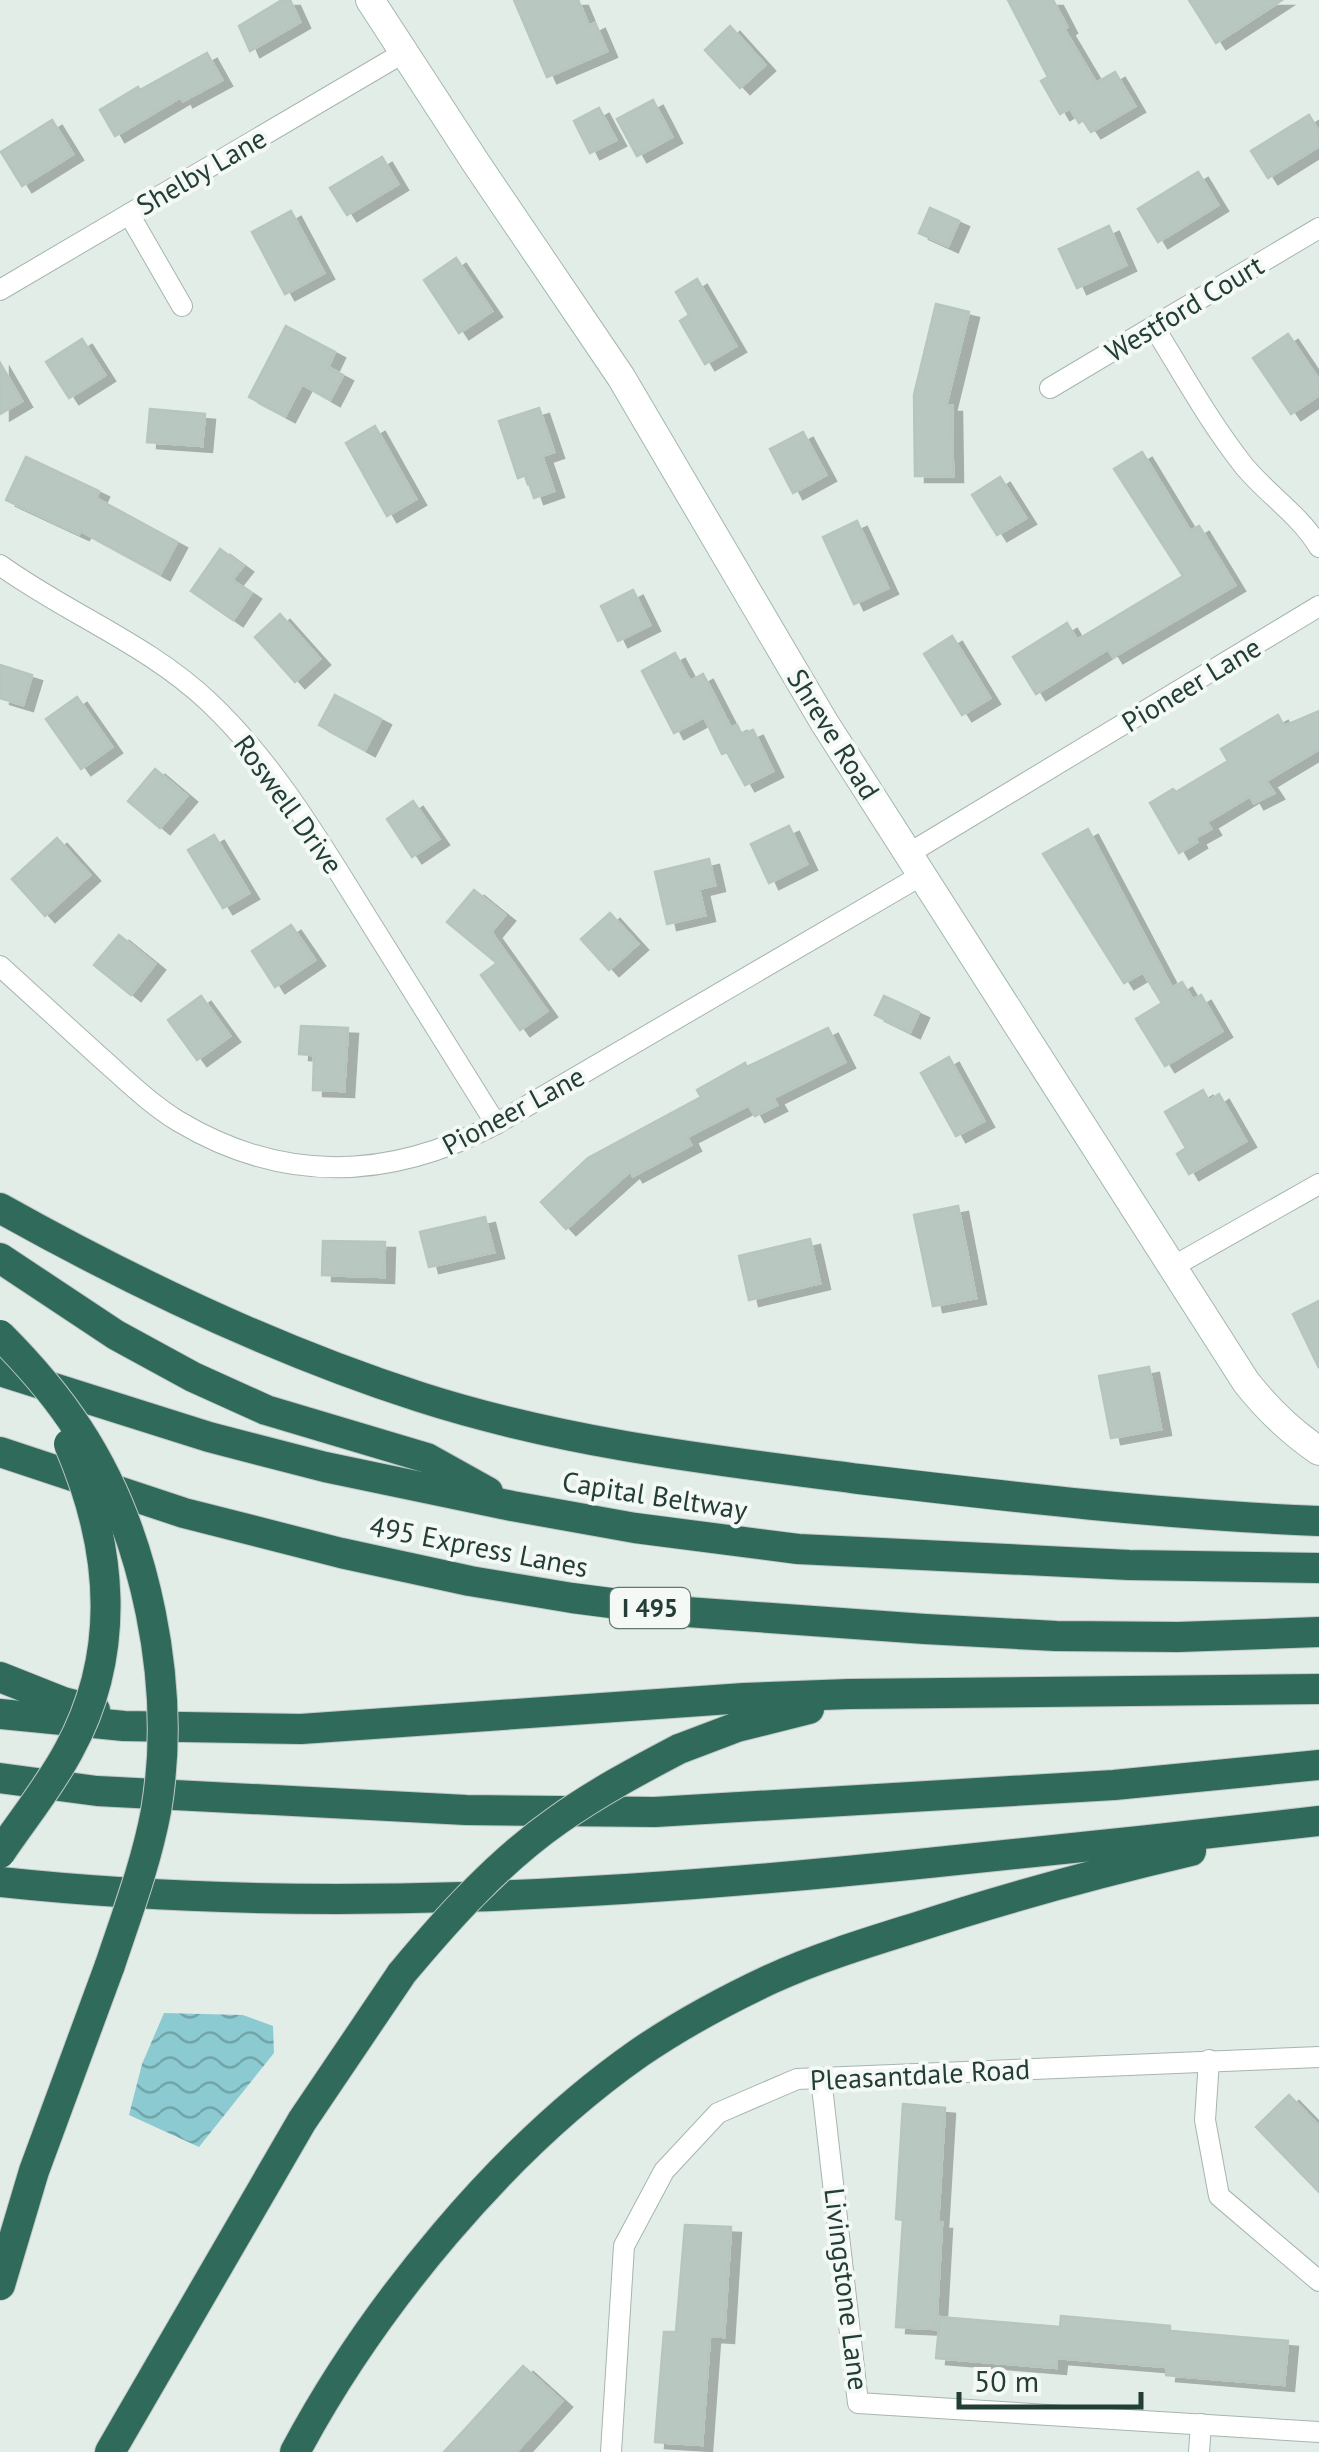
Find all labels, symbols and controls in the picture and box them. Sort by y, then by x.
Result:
street label: Shelby Lane [129,119,273,223]
street label: Westford Court [1098,246,1270,370]
street label: Pioneer Lane [1115,628,1267,740]
street label: Shreve Road [779,662,889,806]
street label: Roswell Drive [226,727,352,881]
street label: Pioneer Lane [435,1057,591,1163]
street label: Capital Beltway [560,1462,750,1528]
street label: 495 Express Lanes [367,1507,591,1585]
road number: I 495 [610,1588,690,1628]
street label: Pleasantdale Road [809,2050,1031,2098]
street label: Livingstone Lane [816,2186,878,2392]
scale bar [959,2347,1142,2409]
text: 50 m [974,2361,1039,2400]

